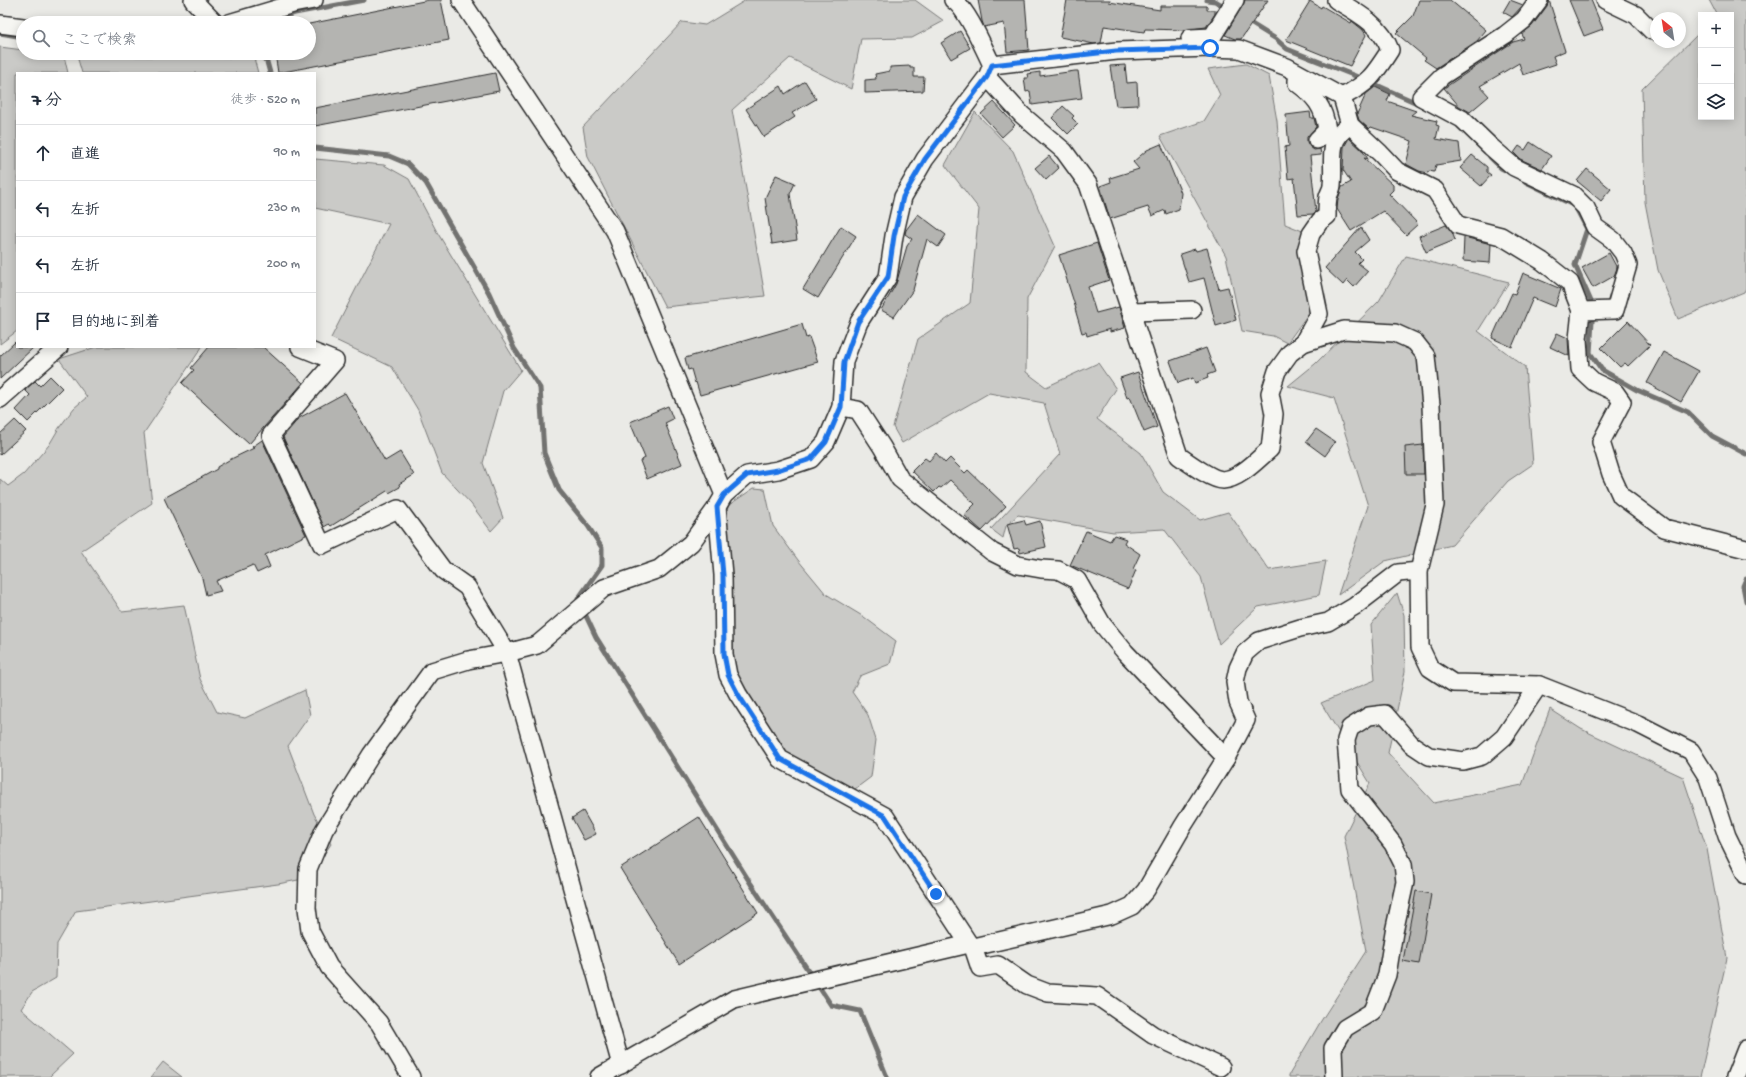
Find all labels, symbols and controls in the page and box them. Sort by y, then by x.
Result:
north arrow [1650,12,1686,48]
map controls [1698,12,1734,120]
button: + [1698,12,1734,48]
search box [16,16,316,60]
icon: search [30,27,52,49]
text: ここで検索 [62,32,137,50]
route start [1201,39,1219,57]
button: − [1698,48,1734,84]
button: layers [1698,84,1734,120]
text: 7 分 [32,92,62,112]
text: 徒歩 · 520 m [231,93,300,108]
icon: ahead [32,142,54,164]
text: 90 m [274,145,300,160]
text: 直進 [70,146,100,164]
icon: left [32,198,54,220]
text: 230 m [267,201,300,216]
text: 左折 [70,202,100,220]
icon: left [32,254,54,276]
text: 200 m [267,257,300,272]
text: 左折 [70,258,100,276]
icon: arrive [32,310,54,332]
text: 目的地に到着 [70,314,160,332]
route end [927,885,945,903]

